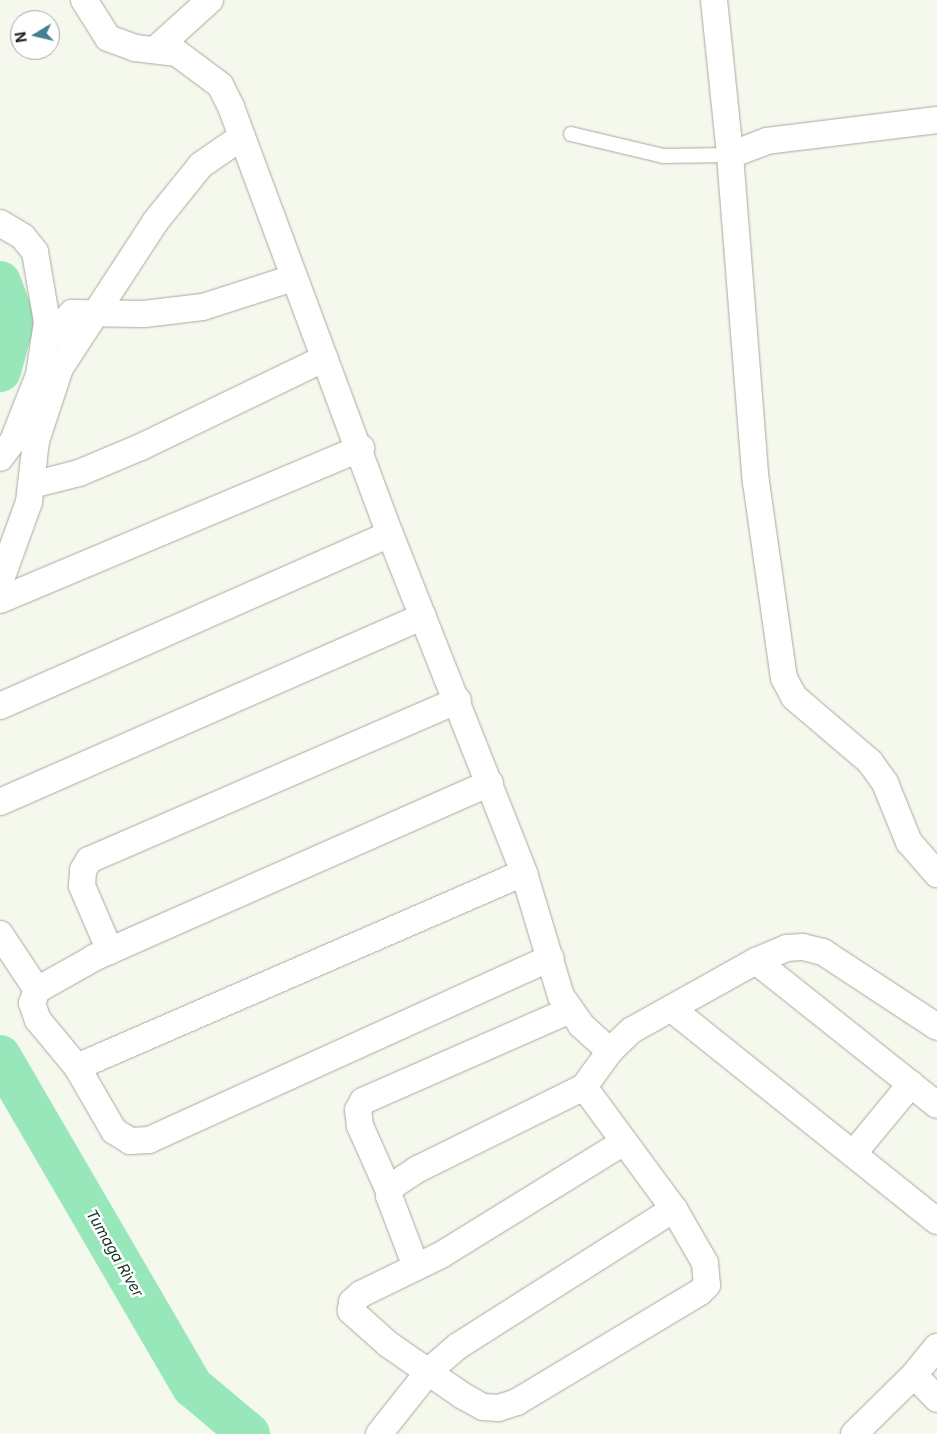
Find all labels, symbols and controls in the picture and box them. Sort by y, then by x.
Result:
north arrow [10,10,60,60]
text: N [11,31,30,44]
water label: Tumaga River [83,1206,147,1300]

